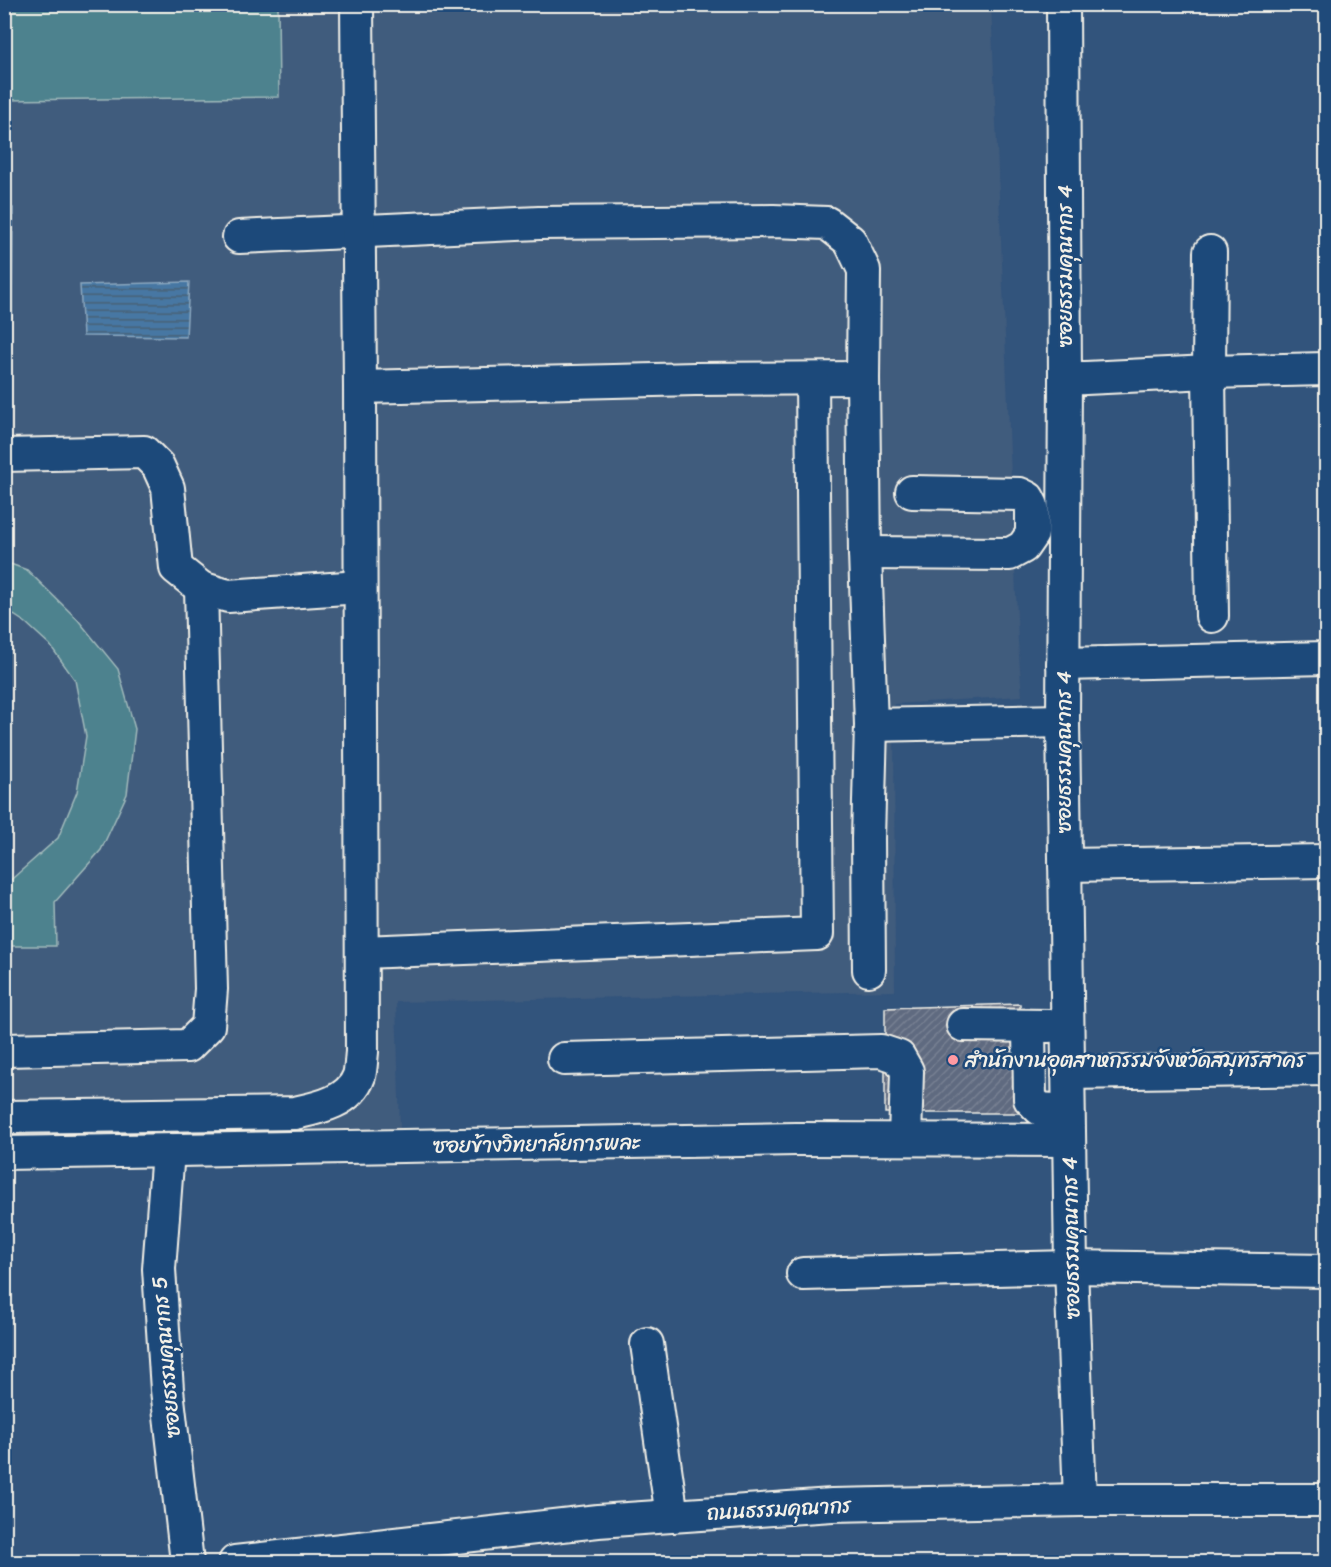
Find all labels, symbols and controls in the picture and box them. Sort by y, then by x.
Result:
street label: ซอยธรรมคุณากร 4 [1046,185,1084,347]
street label: ซอยธรรมคุณากร 4 [1045,671,1083,833]
place label: สำนักงานอุตสาหกรรมจังหวัดสมุทรสาคร [964,1041,1306,1079]
marker: สำนักงานอุตสาหกรรมจังหวัดสมุทรสาคร [946,1053,960,1067]
street label: ซอยข้างวิทยาลัยการพละ [433,1123,641,1165]
street label: ซอยธรรมคุณากร 4 [1051,1157,1091,1319]
street label: ซอยธรรมคุณากร 5 [140,1274,192,1439]
street label: ถนนธรรมคุณากร [706,1486,853,1532]

